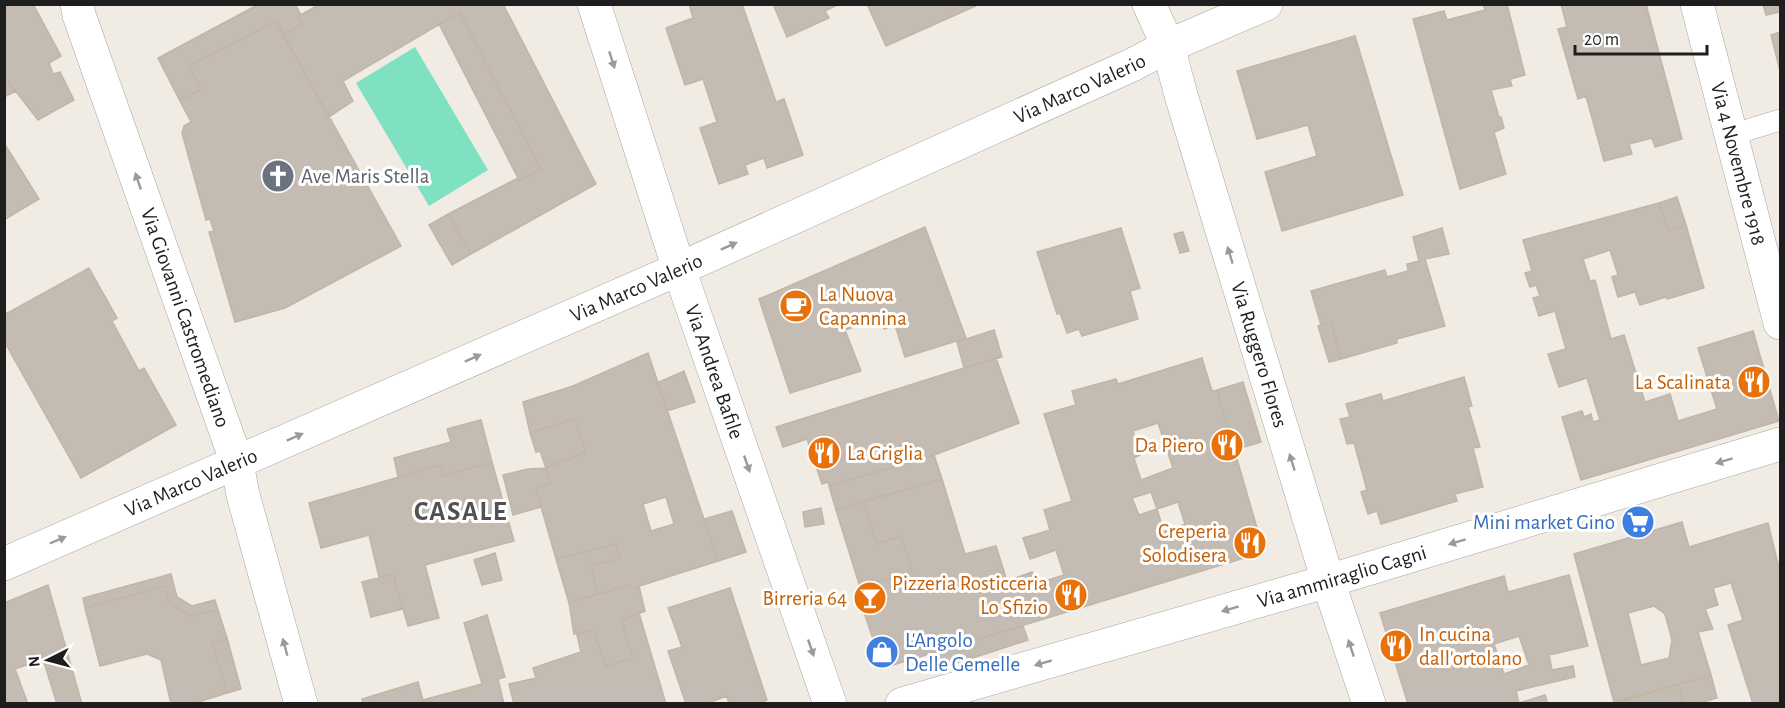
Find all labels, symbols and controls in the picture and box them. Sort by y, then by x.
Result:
scale bar [1575,18,1707,56]
text: 20 m [1584,31,1619,49]
street label: Via Marco Valerio [1010,49,1149,127]
one-way arrow [607,51,617,69]
street label: Via 4 Novembre 1918 [1707,80,1770,247]
church icon: Ave Maris Stella [260,158,296,194]
place label: Ave Maris Stella [301,166,430,187]
one-way arrow [132,172,142,190]
street label: Via Giovanni Castromediano [137,205,234,430]
one-way arrow [720,242,737,251]
one-way arrow [1225,246,1234,264]
street label: Via Marco Valerio [567,249,706,326]
street label: Via Ruggero Flores [1228,279,1291,430]
place label: La Nuova Capannina [819,284,907,329]
cafe icon: La Nuova Capannina [778,288,814,324]
street label: Via Andrea Bafile [682,302,748,442]
one-way arrow [464,353,482,363]
restaurant icon: La Scalinata [1736,364,1772,400]
place label: La Scalinata [1635,372,1731,393]
restaurant icon: Da Piero [1209,427,1245,463]
one-way arrow [286,432,304,442]
restaurant icon: La Griglia [806,435,842,471]
place label: Da Piero [1135,435,1204,456]
place label: La Griglia [847,443,923,464]
street label: Via Marco Valerio [122,444,260,520]
one-way arrow [1287,453,1296,471]
one-way arrow [742,455,752,473]
one-way arrow [1715,457,1733,466]
district label: CASALE [414,498,508,525]
supermarket icon: Mini market Gino [1620,504,1656,540]
place label: Mini market Gino [1473,512,1615,533]
place label: Creperia Solodisera [1142,521,1227,566]
restaurant icon: Creperia Solodisera [1232,525,1268,561]
one-way arrow [50,536,67,545]
one-way arrow [1448,538,1466,547]
street label: Via ammiraglio Cagni [1255,541,1429,611]
place label: Pizzeria Rosticceria Lo Sfizio [892,573,1048,618]
restaurant icon: Pizzeria Rosticceria Lo Sfizio [1053,577,1089,613]
bar icon: Birreria 64 [852,580,888,616]
place label: Birreria 64 [762,588,847,609]
one-way arrow [1221,605,1239,614]
place label: In cucina dall'ortolano [1419,624,1522,669]
restaurant icon: In cucina dall'ortolano [1378,628,1414,664]
north arrow [18,630,78,690]
place label: L'Angolo Delle Gemelle [905,630,1020,675]
shop icon: L'Angolo Delle Gemelle [864,634,900,670]
one-way arrow [280,638,289,656]
one-way arrow [806,639,816,657]
one-way arrow [1345,639,1355,657]
text: N [26,655,43,668]
one-way arrow [1034,659,1052,668]

